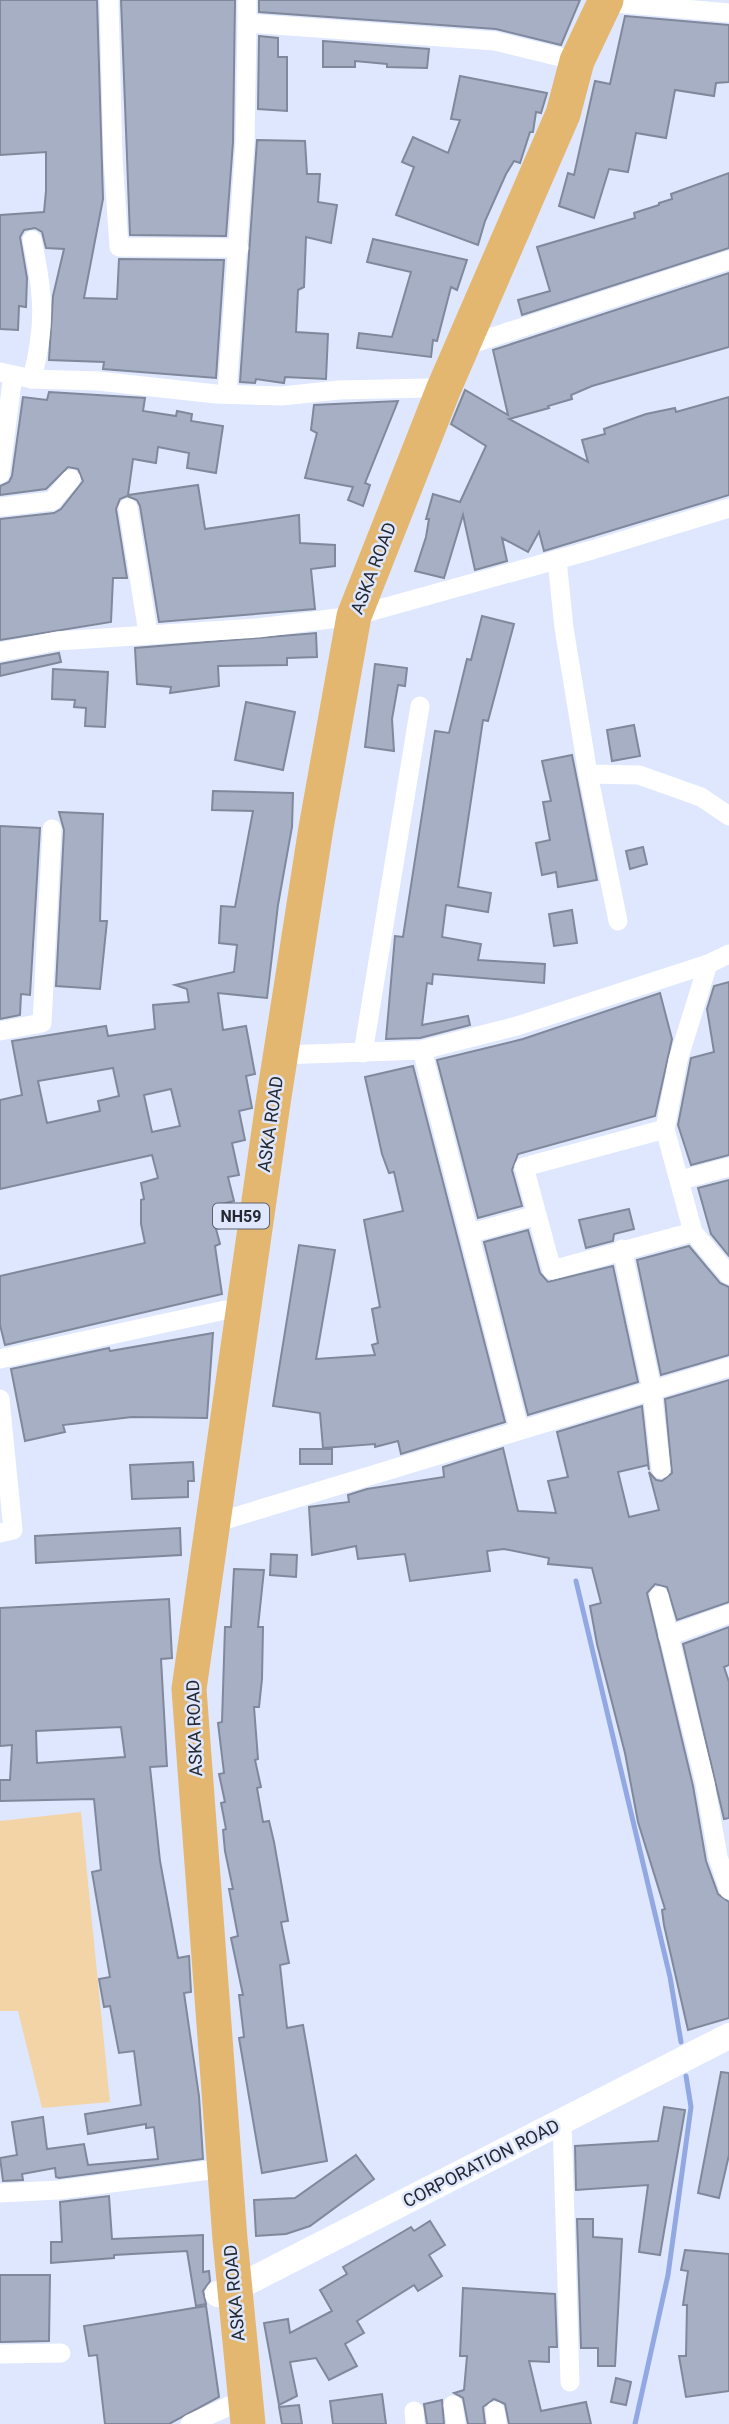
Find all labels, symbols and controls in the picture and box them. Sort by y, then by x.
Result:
street label: ASKA ROAD [346,519,400,617]
street label: ASKA ROAD [253,1075,287,1173]
road number: NH59 [213,1204,269,1228]
street label: ASKA ROAD [182,1679,206,1777]
street label: CORPORATION ROAD [399,2114,563,2212]
street label: ASKA ROAD [219,2244,249,2342]

